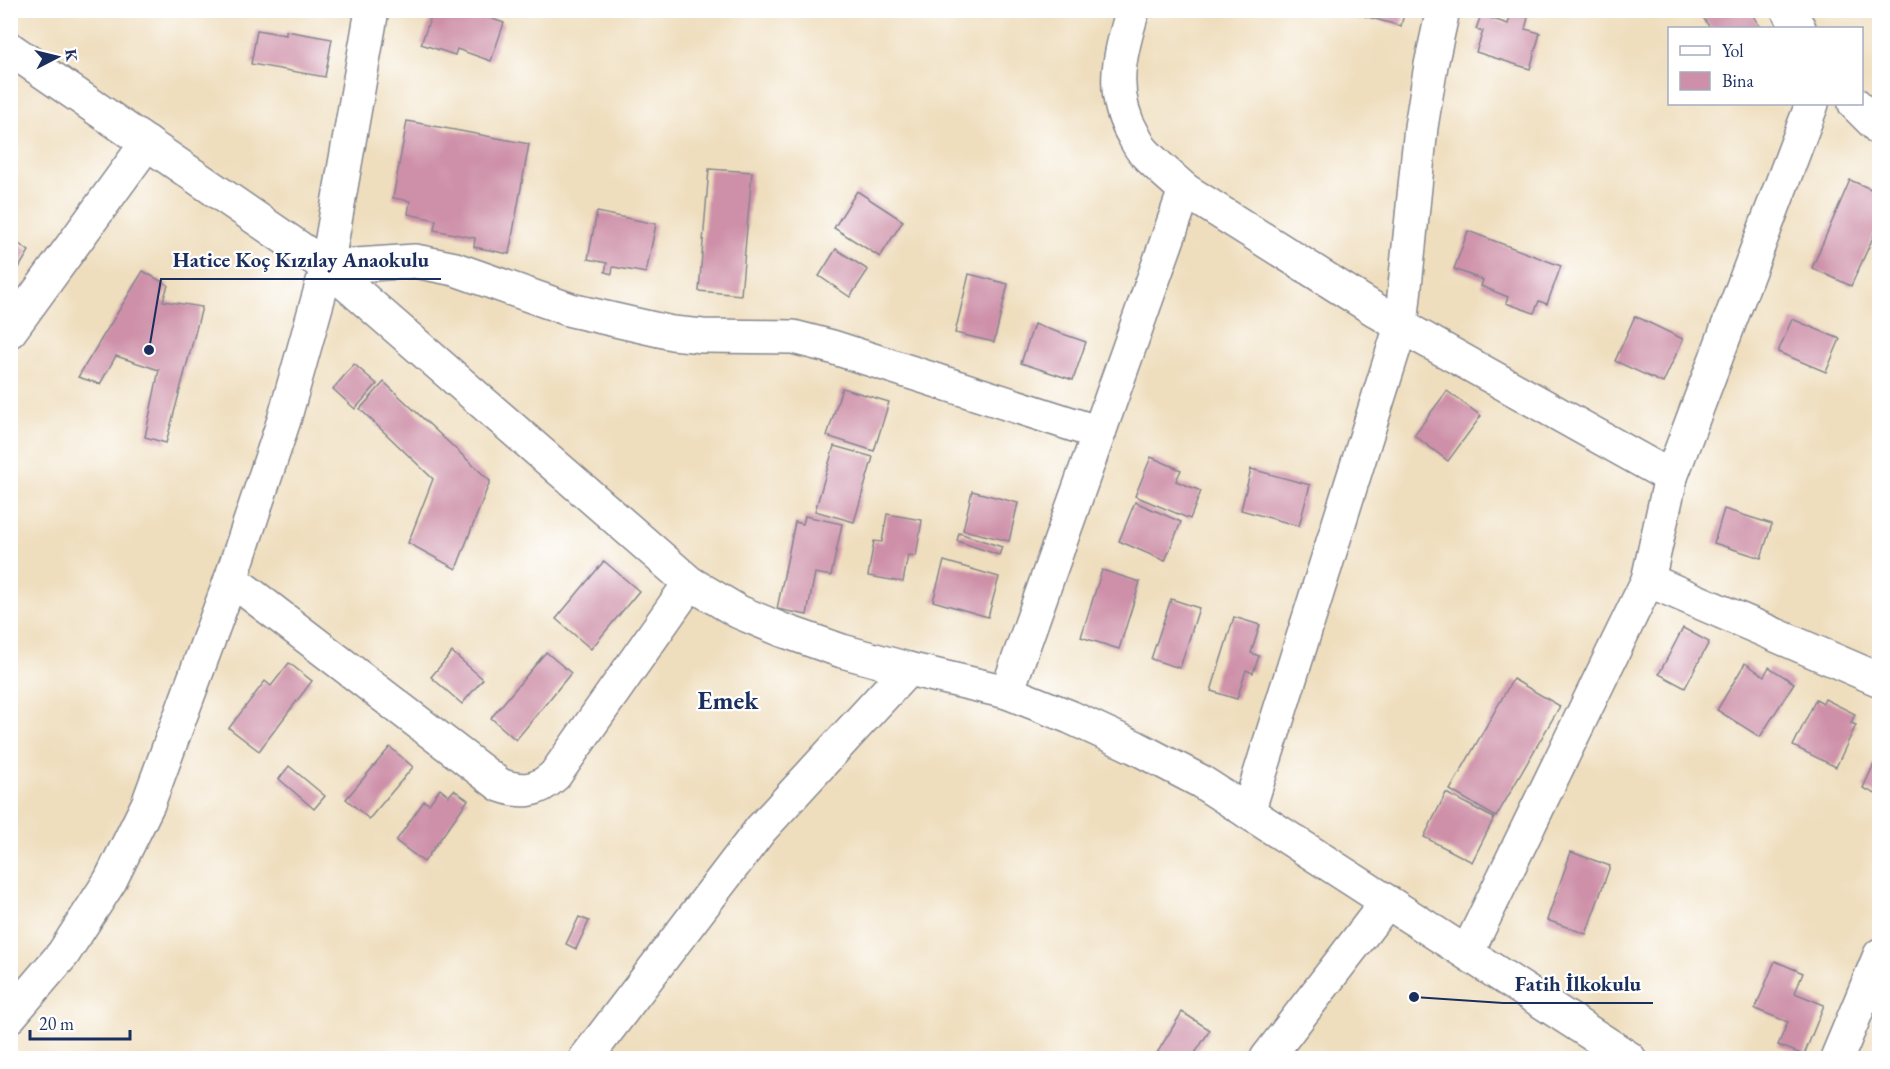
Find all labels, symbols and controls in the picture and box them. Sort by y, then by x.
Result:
north arrow [27,27,87,87]
legend [1668,27,1863,105]
text: Yol [1722,39,1744,62]
text: K [60,48,83,63]
text: Bina [1722,69,1754,92]
callout: Hatice Koç Kızılay Anaokulu [161,240,441,279]
text: Hatice Koç Kızılay Anaokulu [173,246,430,273]
district label: Emek [698,683,759,717]
callout: Fatih İlkokulu [1503,964,1653,1003]
text: Fatih İlkokulu [1515,970,1642,997]
scale bar [30,1003,130,1041]
text: 20 m [39,1012,74,1035]

